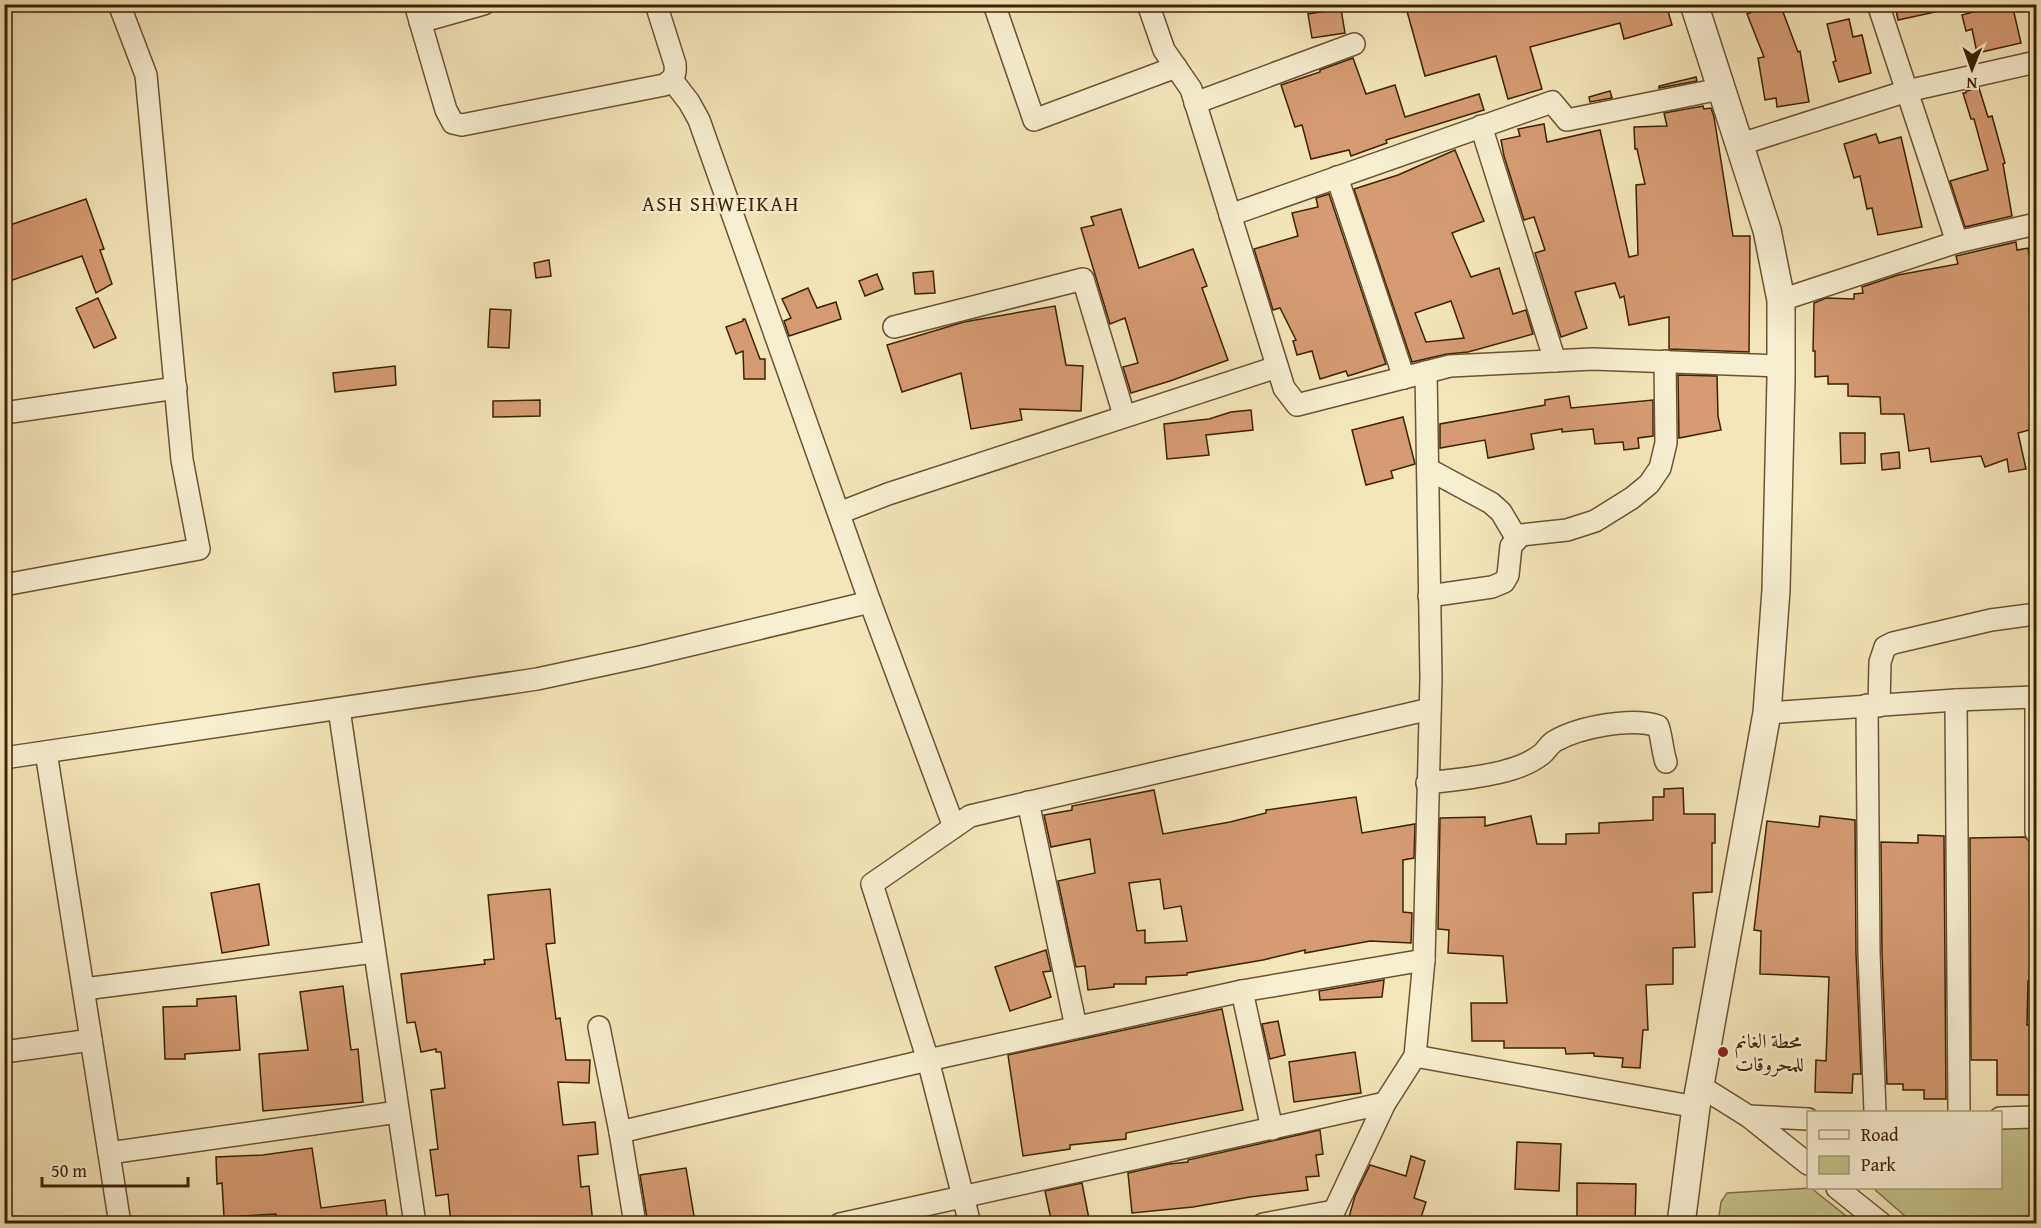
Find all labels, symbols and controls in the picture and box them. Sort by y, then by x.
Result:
north arrow [1942,39,2002,99]
text: N [1966,72,1977,96]
district label: ASH SHWEIKAH [642,188,800,219]
place label: محطة الغانم للمحروقات [1735,1026,1804,1078]
marker: محطة الغانم للمحروقات [1716,1045,1730,1059]
legend [1807,1111,2002,1189]
text: Road [1861,1121,1899,1148]
scale bar [42,1150,188,1188]
text: Park [1861,1151,1897,1178]
text: 50 m [51,1157,87,1184]

